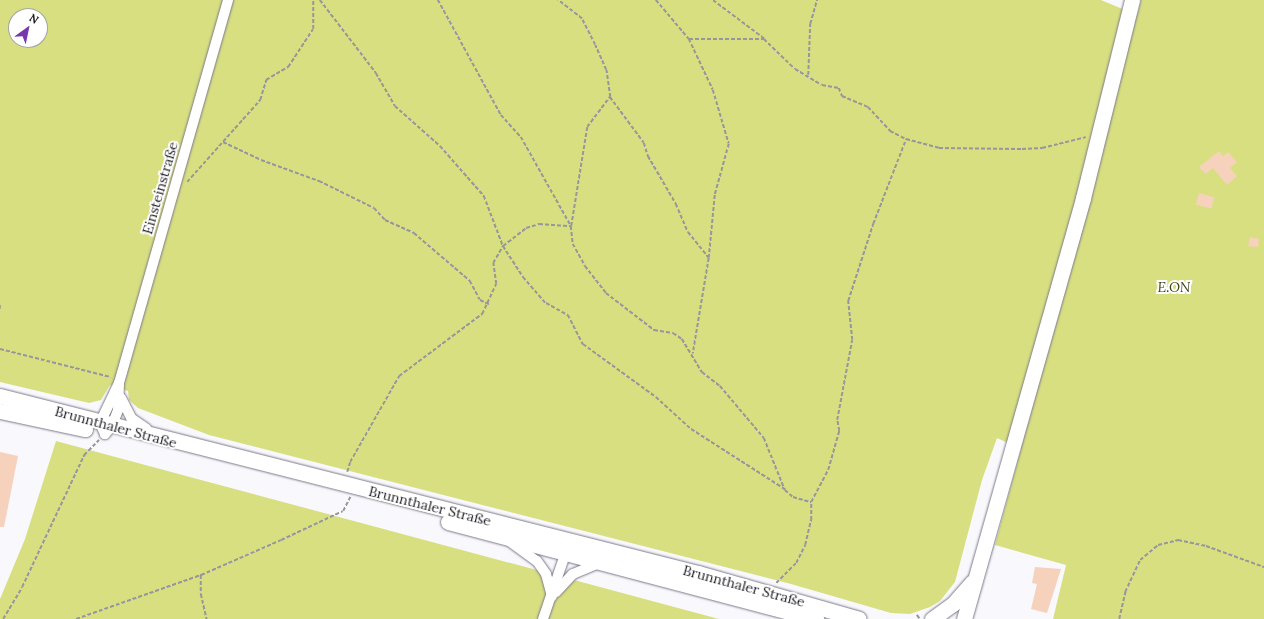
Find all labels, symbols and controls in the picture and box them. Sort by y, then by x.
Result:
north arrow [8,8,48,48]
text: N [27,11,41,27]
street label: Einsteinstraße [139,140,181,236]
park label: E.ON [1157,279,1191,295]
street label: Brunnthaler Straße [53,403,179,451]
street label: Brunnthaler Straße [367,483,493,529]
street label: Brunnthaler Straße [681,562,807,610]

